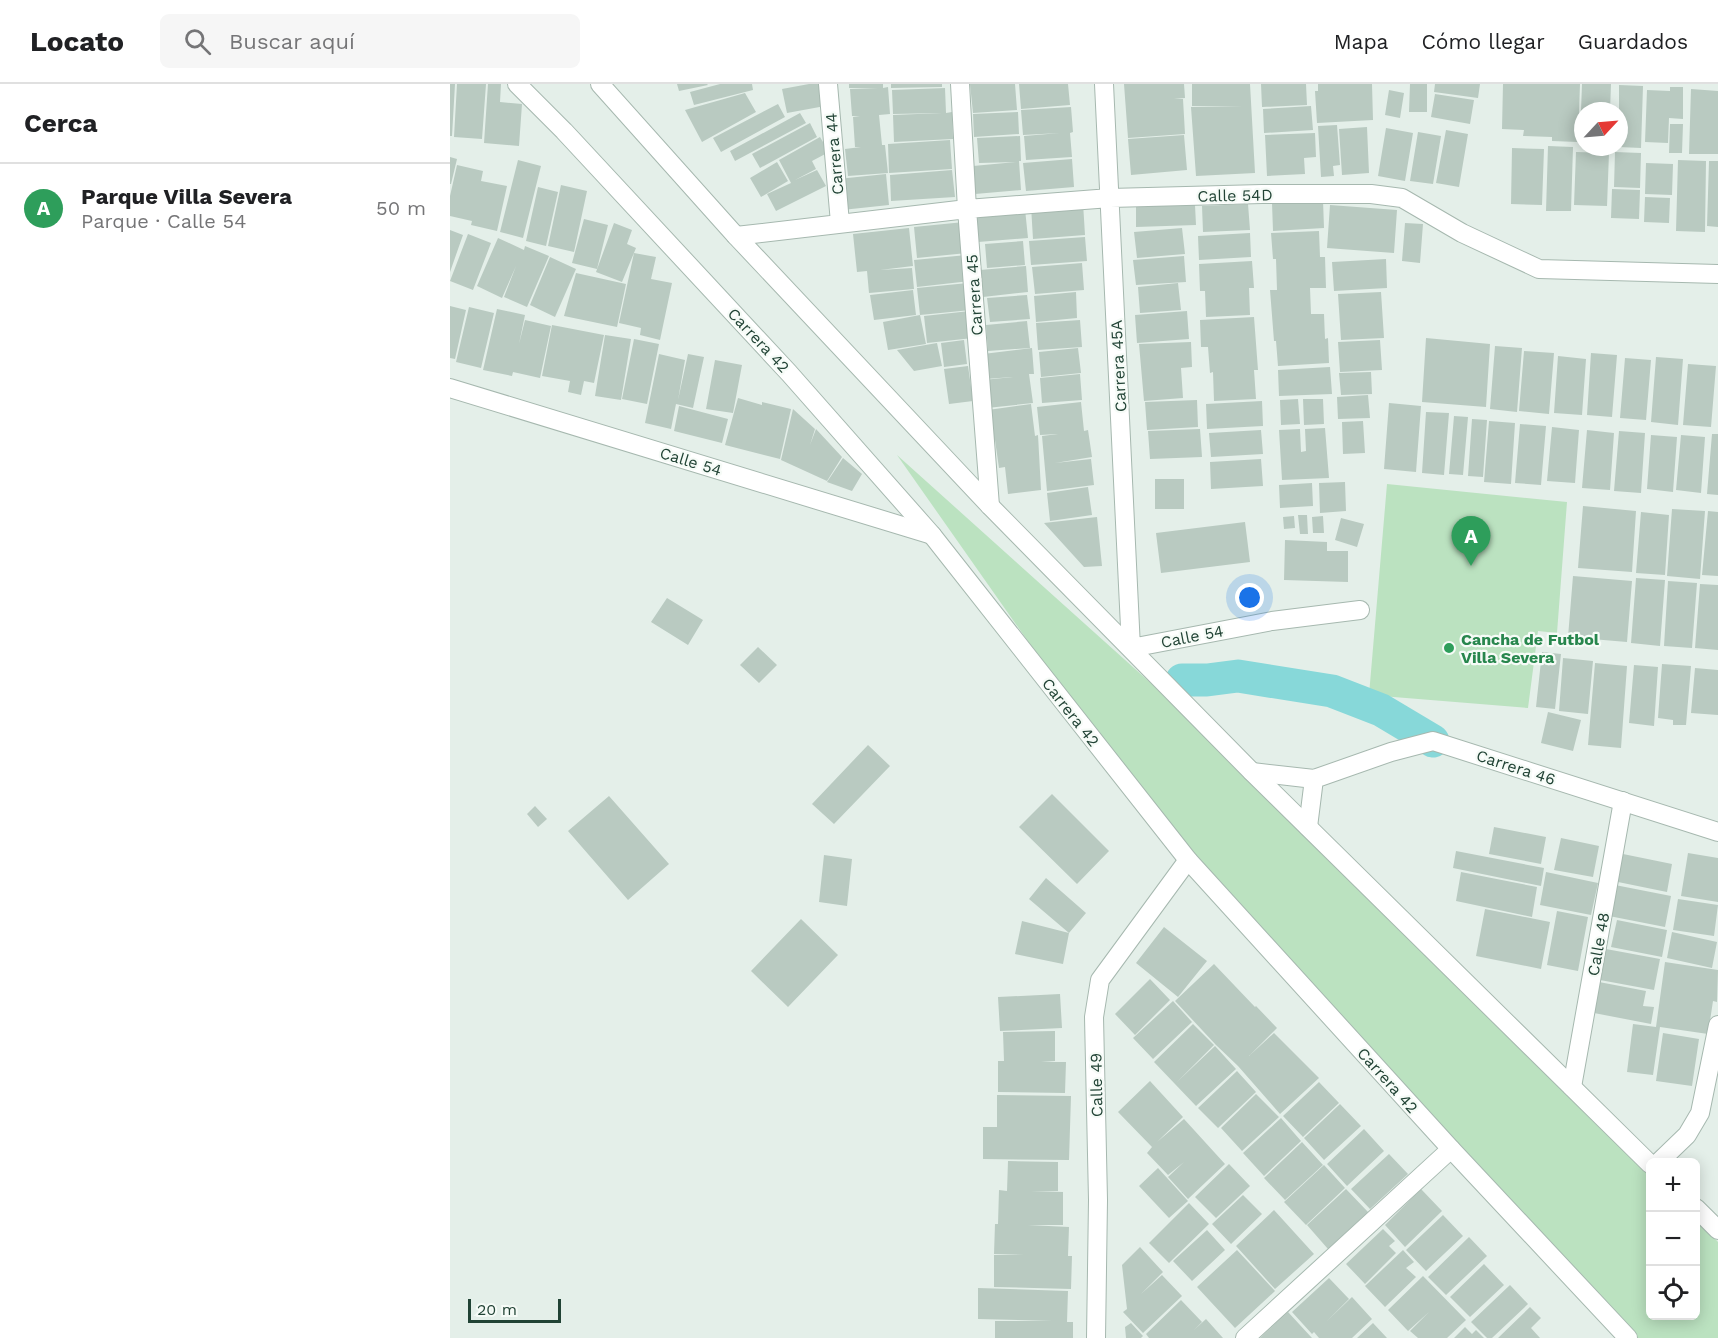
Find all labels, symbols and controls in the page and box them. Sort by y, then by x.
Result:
search box [160,14,580,68]
text: Locato [30,25,124,58]
icon: search [181,25,214,58]
text: Buscar aquí [229,29,355,54]
text: Mapa [1334,29,1388,54]
text: Cómo llegar [1421,29,1545,54]
text: Guardados [1578,29,1688,54]
north arrow [1574,102,1628,156]
text: Cerca [24,108,98,138]
street label: Carrera 44 [821,112,848,196]
text: Parque Villa Severa [81,184,292,209]
street label: Calle 54D [1197,185,1273,206]
text: A [37,196,50,220]
text: 50 m [376,196,426,220]
text: Parque · Calle 54 [81,209,246,233]
street label: Carrera 45 [962,254,987,336]
street label: Carrera 42 [724,304,793,377]
street label: Carrera 45A [1107,319,1130,412]
street label: Calle 54 [658,443,724,480]
pin: A [1452,516,1490,566]
your location [1235,583,1264,612]
street label: Calle 54 [1159,621,1225,652]
place label: Cancha de Futbol Villa Severa [1461,630,1600,667]
marker: Cancha de Futbol Villa Severa [1442,641,1456,655]
street label: Carrera 42 [1038,674,1103,750]
street label: Carrera 46 [1474,746,1558,789]
street label: Calle 48 [1584,911,1613,977]
street label: Carrera 42 [1353,1044,1422,1117]
street label: Calle 49 [1086,1053,1107,1117]
map controls [1646,1158,1700,1320]
button: + [1646,1158,1700,1212]
button: − [1646,1212,1700,1266]
button: locate [1646,1266,1700,1320]
scale bar [468,1296,561,1324]
text: 20 m [477,1300,517,1319]

